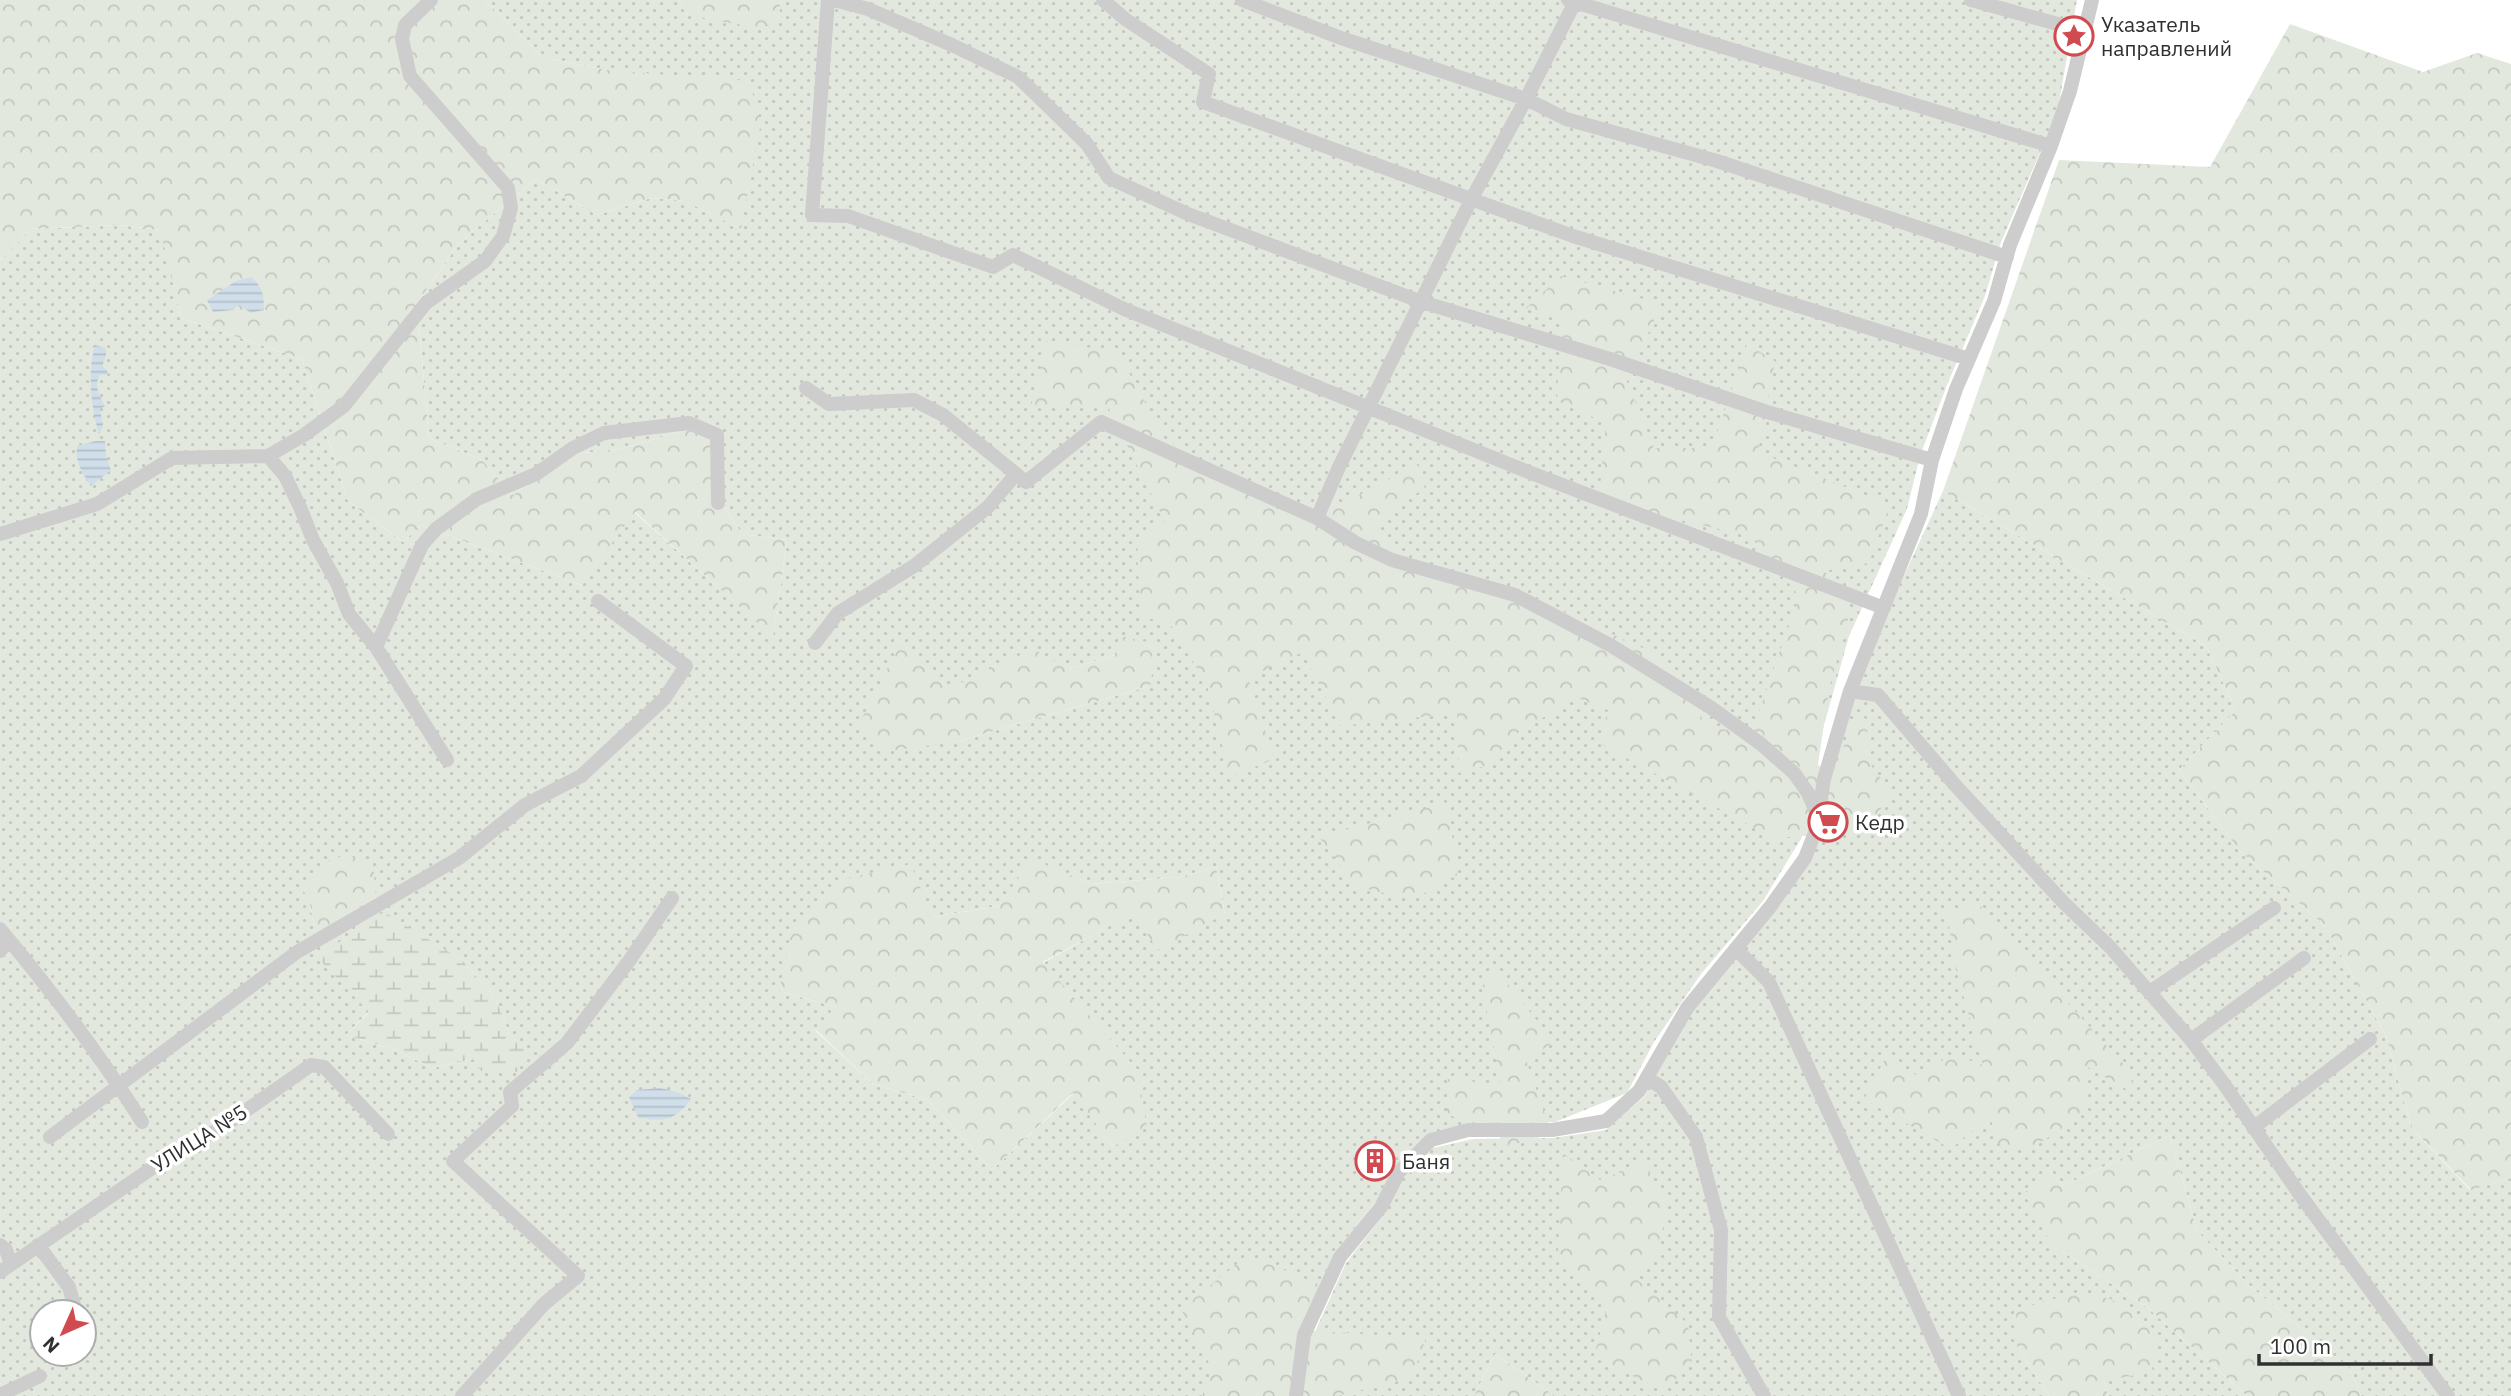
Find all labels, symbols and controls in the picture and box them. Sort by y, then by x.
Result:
place label: Указатель направлений [2101,10,2232,62]
place icon: Указатель направлений [2053,15,2095,57]
supermarket icon: Кедр [1807,801,1849,843]
place label: Кедр [1855,808,1905,836]
street label: УЛИЦА №5 [146,1097,252,1179]
building icon: Баня [1354,1140,1396,1182]
place label: Баня [1402,1147,1450,1175]
north arrow [28,1298,98,1368]
scale bar [2259,1322,2430,1366]
text: N [38,1332,64,1358]
text: 100 m [2270,1332,2331,1360]

